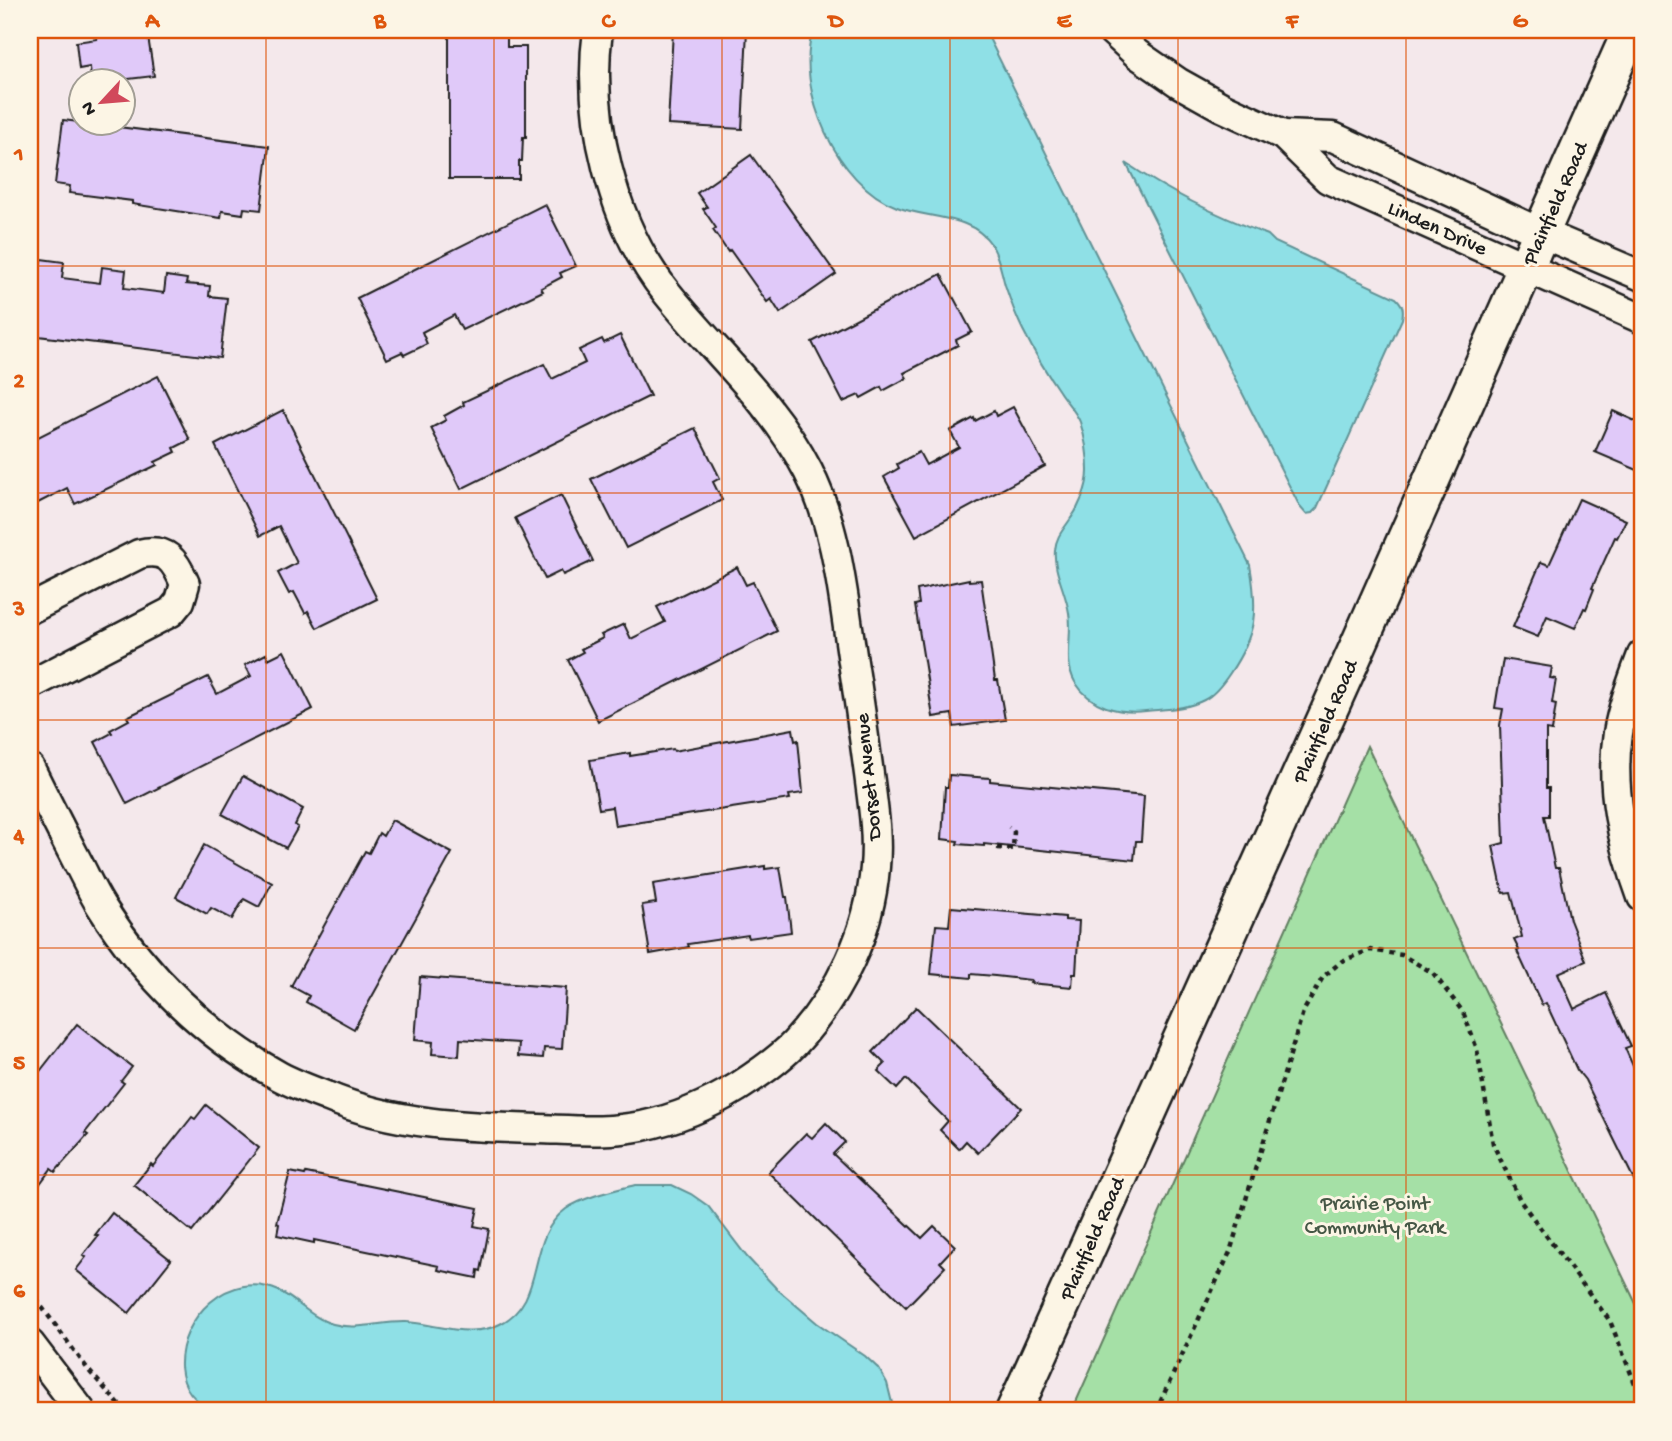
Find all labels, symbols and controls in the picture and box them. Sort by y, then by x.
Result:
text: A [144,9,160,36]
text: B [373,9,387,36]
text: C [602,9,617,36]
text: D [827,9,845,36]
text: E [1057,9,1073,36]
text: F [1285,9,1300,36]
text: G [1513,9,1529,36]
north arrow [66,66,136,136]
text: N [77,97,103,119]
street label: Plainfield Road [1519,138,1596,271]
text: 1 [13,142,24,169]
street label: Linden Drive [1383,197,1491,264]
text: 2 [13,369,25,396]
text: 3 [12,597,25,624]
street label: Plainfield Road [1289,656,1366,789]
street label: Dorset Avenue [851,711,890,843]
text: 4 [13,824,25,851]
text: 5 [13,1051,25,1078]
street label: Plainfield Road [1056,1173,1133,1306]
park label: Prairie Point Community Park [1305,1193,1448,1242]
text: 6 [13,1279,26,1306]

